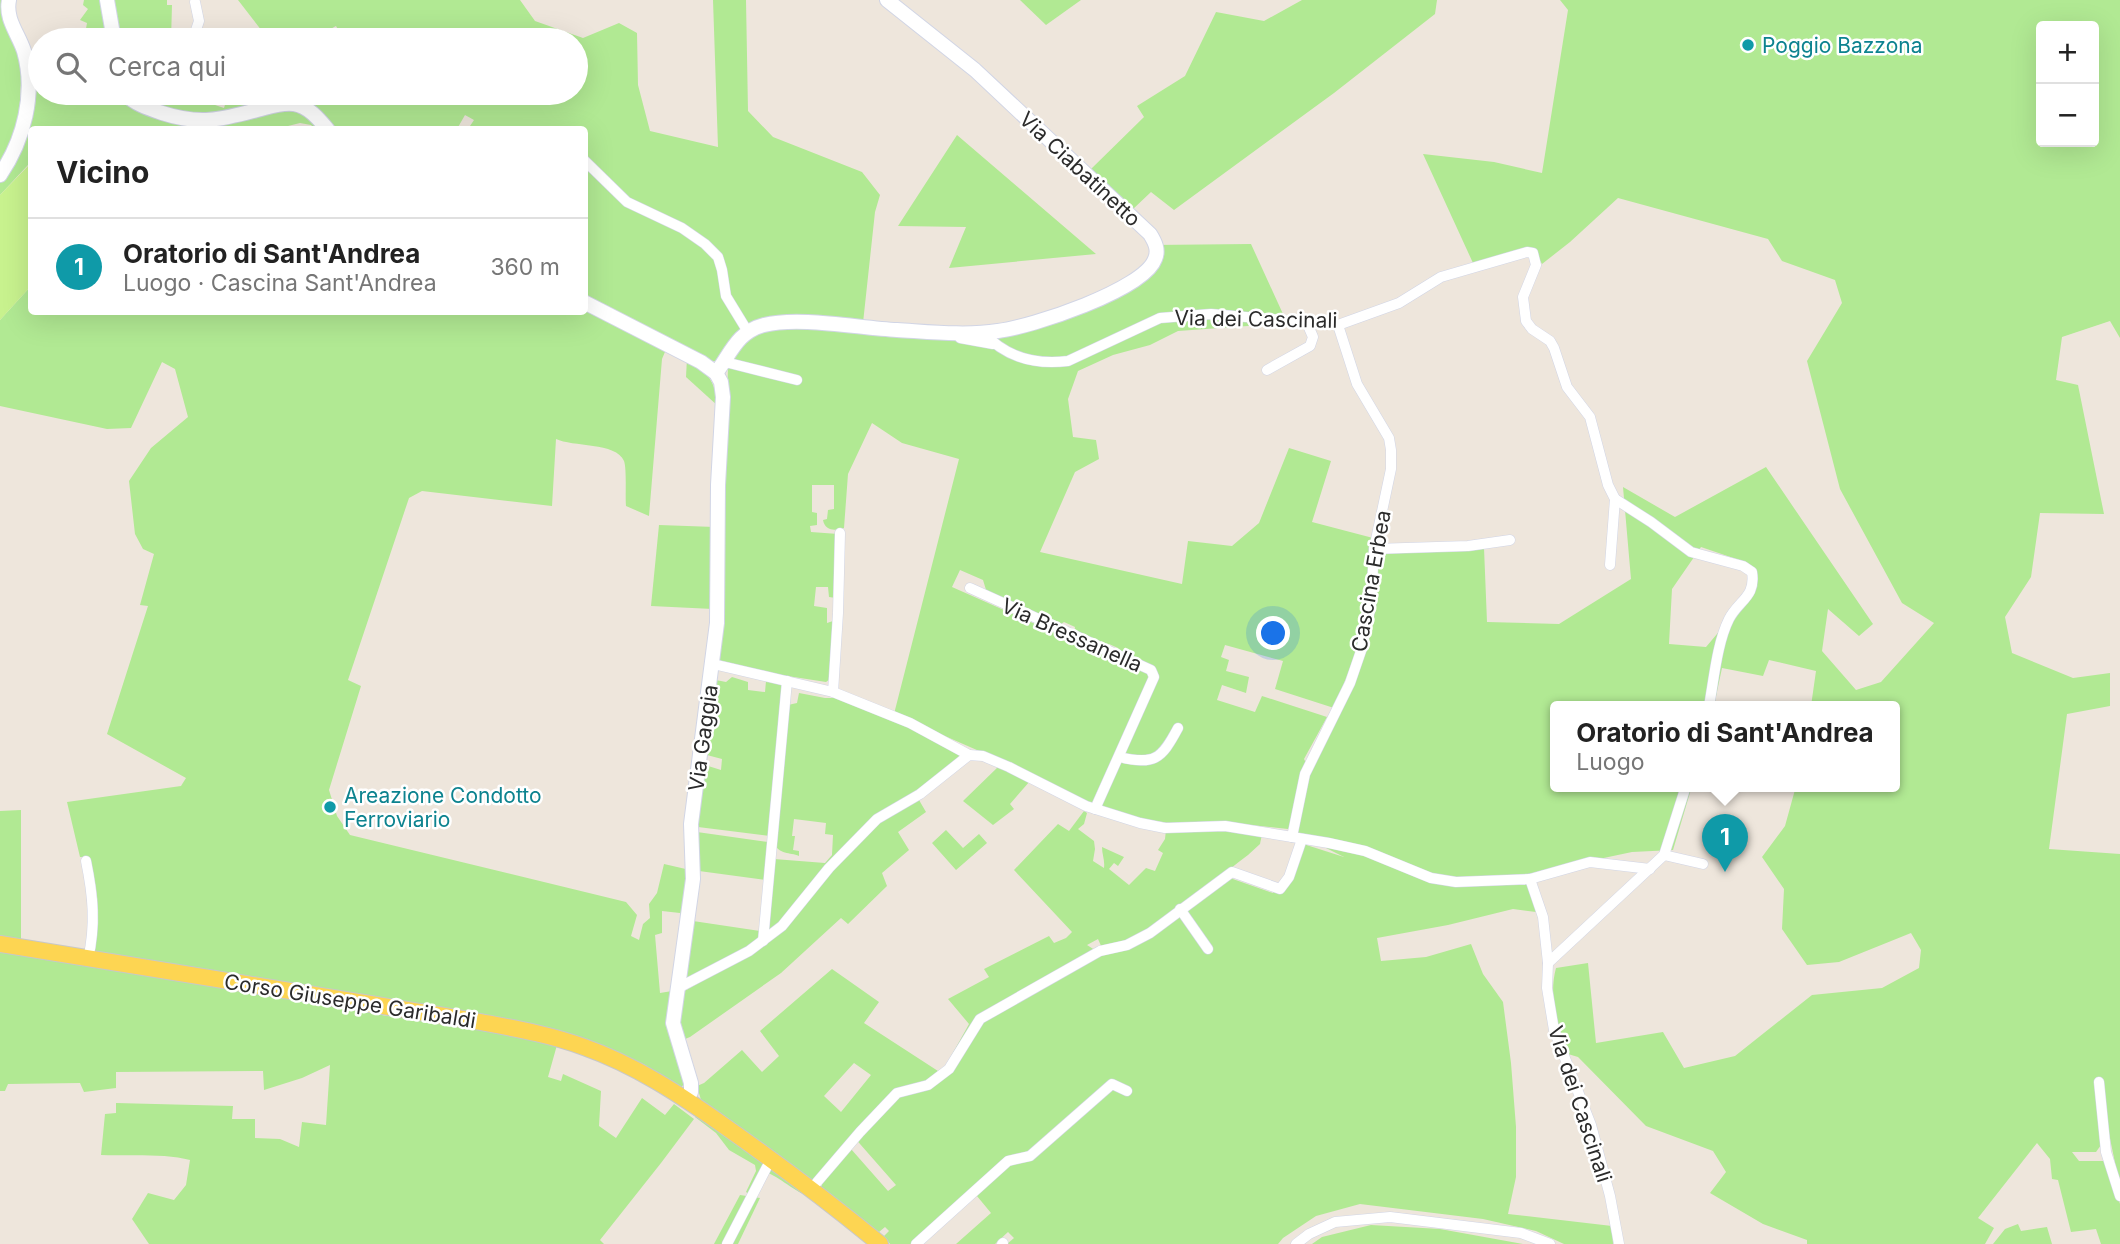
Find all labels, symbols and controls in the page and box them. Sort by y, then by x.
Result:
map controls [2036,21,2099,147]
button: + [2036,21,2099,84]
search box [28,28,588,105]
place label: Poggio Bazzona [1762,33,1922,58]
marker: Poggio Bazzona [1740,37,1756,53]
icon: search [52,48,90,86]
text: Cerca qui [108,51,226,82]
button: − [2036,84,2099,147]
street label: Via Ciabatinetto [1014,106,1146,232]
text: Vicino [56,154,149,190]
text: Oratorio di Sant'Andrea [123,238,420,269]
text: 1 [74,253,84,281]
text: 360 m [490,253,560,281]
text: Luogo · Cascina Sant'Andrea [123,269,437,297]
street label: Via dei Cascinali [1174,305,1338,333]
street label: Cascina Erbea [1346,508,1396,654]
street label: Via Bressanella [998,593,1146,677]
your location [1256,616,1290,650]
street label: Via Gaggia [683,683,723,793]
popup [1550,701,1900,792]
text: Oratorio di Sant'Andrea [1576,717,1874,748]
text: Luogo [1576,748,1645,776]
place label: Areazione Condotto Ferroviario [344,783,542,832]
marker: Areazione Condotto Ferroviario [322,799,338,815]
pin: 1 [1702,814,1748,872]
street label: Corso Giuseppe Garibaldi [222,969,478,1033]
street label: Via dei Cascinali [1543,1023,1617,1185]

